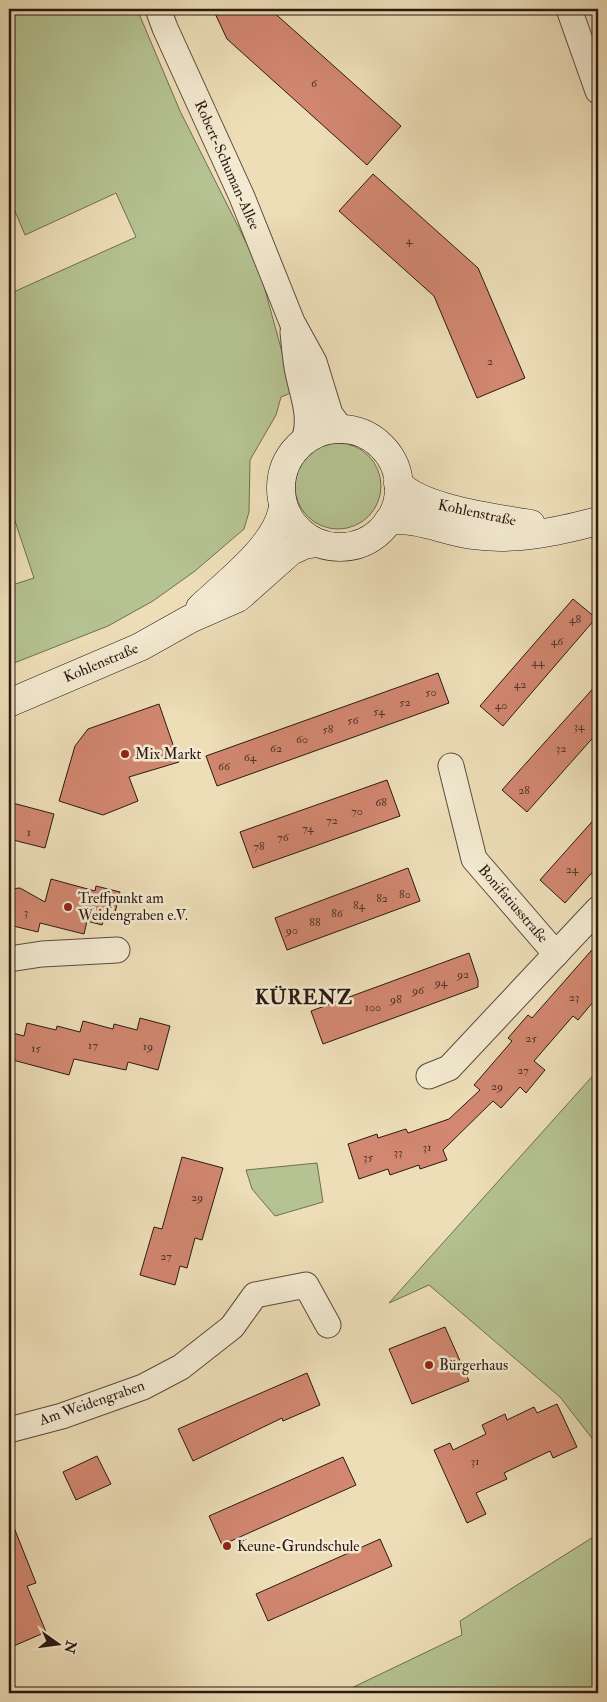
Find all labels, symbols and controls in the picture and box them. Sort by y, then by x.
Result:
house number: 6 [311,76,318,91]
street label: Robert-Schuman-Allee [190,97,264,233]
house number: 4 [406,233,413,248]
house number: 2 [487,354,493,369]
street label: Kohlenstraße [436,495,518,531]
house number: 48 [569,612,581,627]
house number: 46 [551,634,564,649]
street label: Kohlenstraße [61,639,141,687]
house number: 44 [532,655,545,670]
house number: 42 [514,677,526,692]
house number: 50 [425,685,437,700]
house number: 52 [399,695,411,710]
house number: 40 [495,698,507,713]
house number: 54 [373,704,385,719]
house number: 56 [347,713,360,728]
house number: 34 [573,719,585,734]
house number: 58 [323,722,334,737]
house number: 60 [296,732,308,747]
house number: 62 [270,741,282,756]
house number: 32 [556,741,566,756]
place label: Mix Markt [135,745,201,764]
marker: Mix Markt [119,748,131,760]
house number: 64 [244,750,257,765]
house number: 66 [218,759,231,774]
house number: 28 [518,783,530,798]
house number: 68 [375,795,387,810]
house number: 70 [351,804,363,819]
house number: 72 [326,813,338,828]
house number: 74 [302,821,314,836]
house number: 1 [27,825,31,840]
house number: 76 [277,830,290,845]
house number: 78 [253,839,265,854]
street label: Bonifatiusstraße [474,861,552,947]
house number: 24 [566,862,579,877]
house number: 80 [399,887,411,902]
place label: Treffpunkt am Weidengraben e.V. [77,889,188,925]
house number: 82 [376,891,388,906]
house number: 84 [353,898,366,913]
marker: Treffpunkt am Weidengraben e.V. [62,901,74,913]
house number: 3 [24,905,28,920]
house number: 86 [331,906,344,921]
house number: 88 [309,915,321,930]
house number: 90 [285,923,298,938]
house number: 92 [456,967,469,982]
house number: 94 [434,975,448,990]
house number: 96 [411,983,425,998]
district label: KÜRENZ [255,985,353,1010]
house number: 23 [569,990,579,1005]
house number: 98 [389,992,402,1007]
house number: 100 [365,1000,381,1015]
house number: 25 [525,1031,537,1046]
house number: 17 [88,1038,98,1053]
house number: 19 [143,1039,153,1054]
house number: 15 [31,1041,41,1056]
house number: 27 [517,1063,529,1078]
house number: 29 [491,1079,503,1094]
house number: 31 [423,1140,431,1155]
house number: 33 [393,1145,403,1160]
house number: 35 [363,1150,374,1165]
house number: 29 [191,1190,203,1205]
house number: 27 [160,1249,172,1264]
place label: Bürgerhaus [439,1356,508,1375]
marker: Bürgerhaus [423,1359,435,1371]
street label: Am Weidengraben [36,1376,147,1430]
house number: 31 [471,1454,479,1469]
place label: Keune-Grundschule [237,1537,359,1556]
marker: Keune-Grundschule [221,1540,233,1552]
north arrow [32,1620,82,1670]
text: N [60,1638,80,1656]

